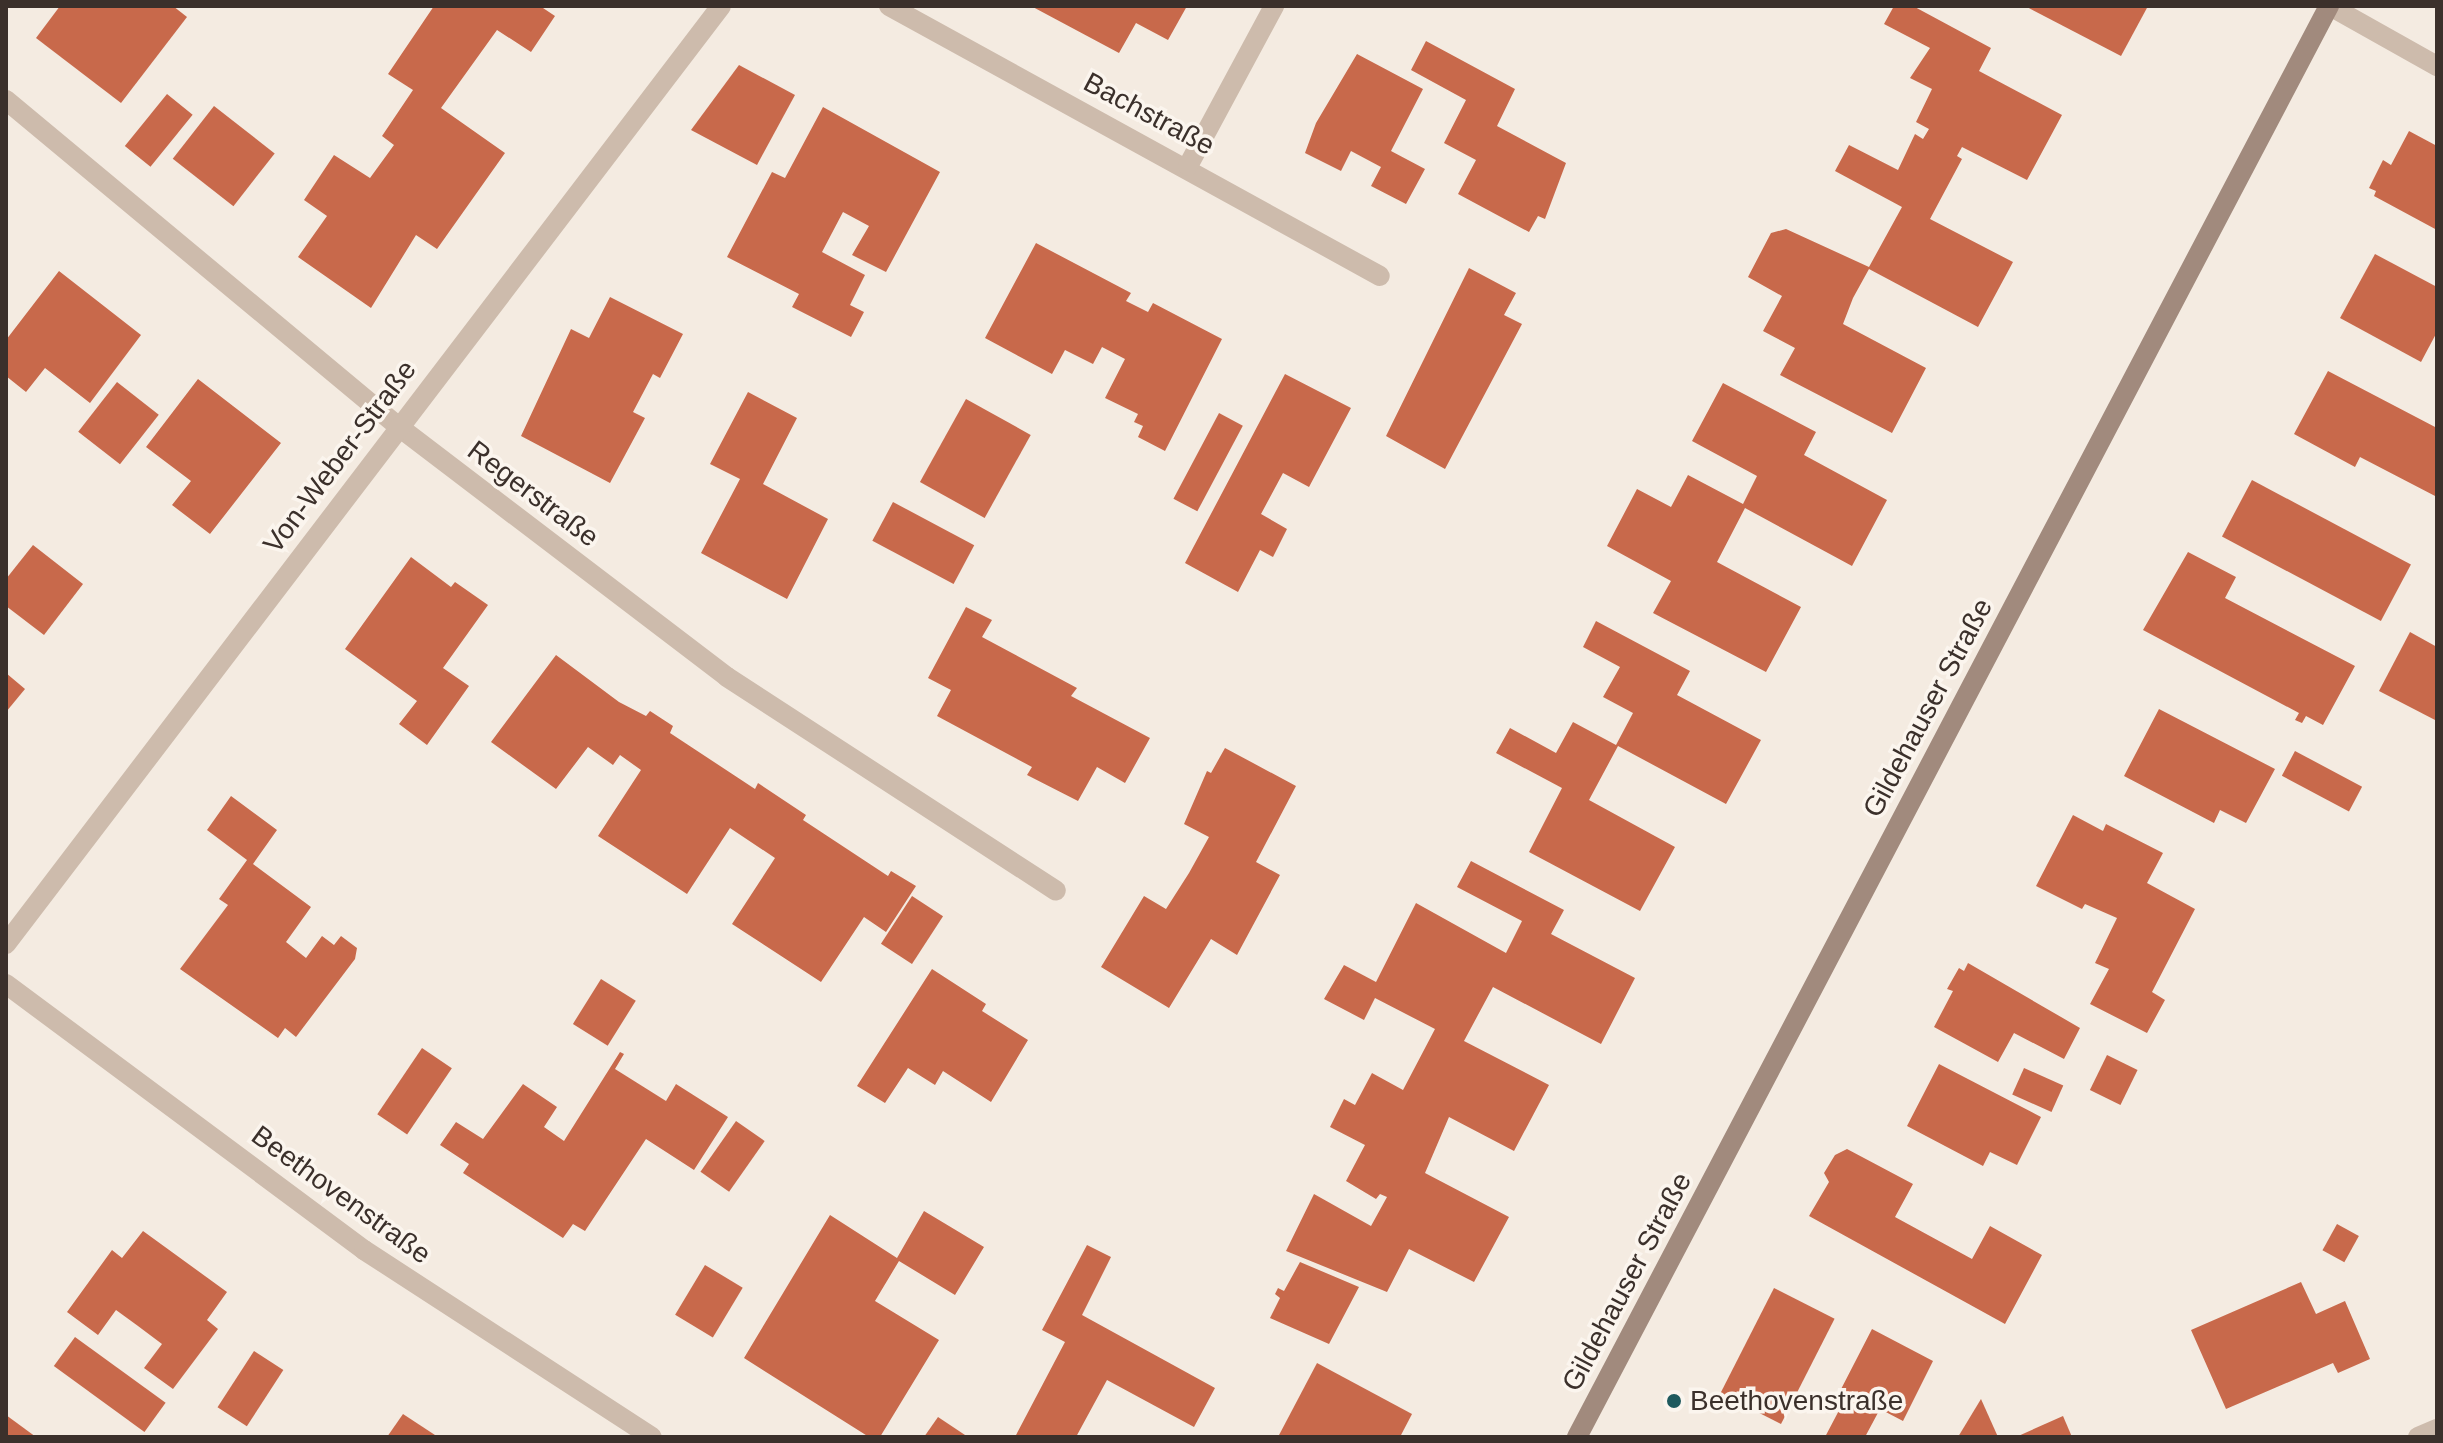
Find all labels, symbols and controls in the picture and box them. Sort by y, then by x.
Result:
street label: Bachstraße [1078,66,1220,162]
street label: Von-Weber-Straße [256,354,424,560]
street label: Regerstraße [461,434,605,554]
street label: Gildehauser Straße [1856,593,2000,823]
street label: Beethovenstraße [245,1119,437,1271]
street label: Gildehauser Straße [1555,1167,1699,1397]
place label: Beethovenstraße [1690,1384,1903,1418]
marker: Beethovenstraße [1665,1392,1683,1410]

